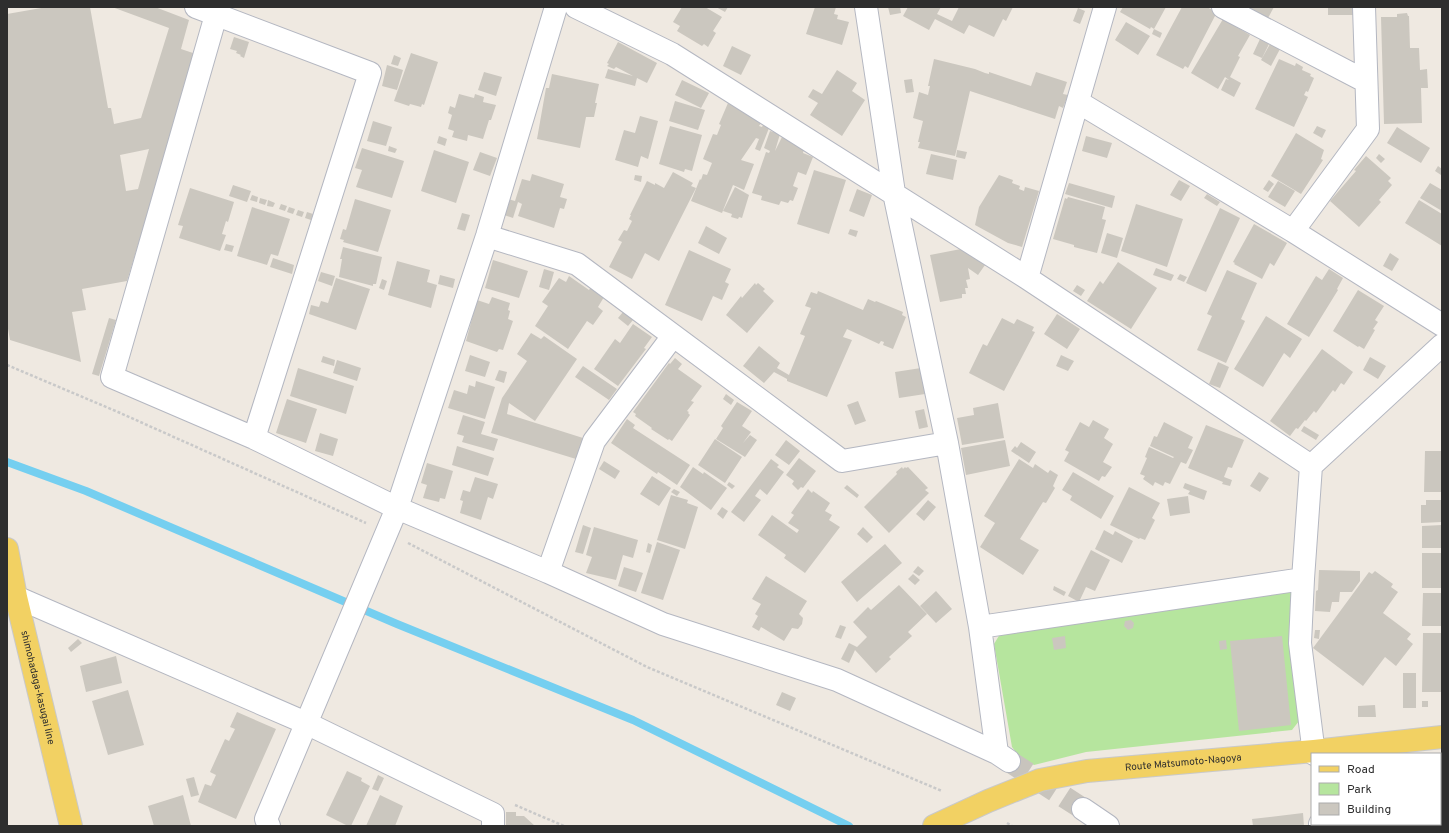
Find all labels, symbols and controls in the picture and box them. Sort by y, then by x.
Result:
street label: shimohadaga-kasugai line [18,629,58,746]
street label: Route Matsumoto-Nagoya [1124,751,1242,774]
legend [1311,753,1441,825]
text: Road [1347,762,1375,778]
text: Park [1347,782,1372,798]
text: Building [1347,802,1391,818]

